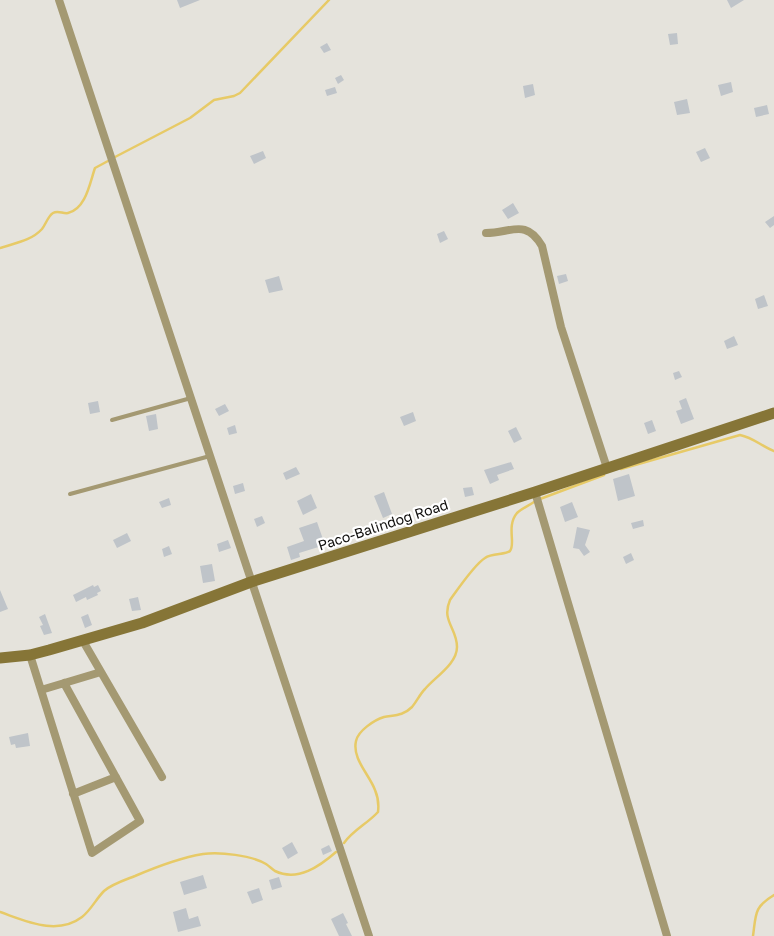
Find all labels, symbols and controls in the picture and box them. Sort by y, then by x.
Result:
street label: Paco-Balindog Road [316,495,450,554]

